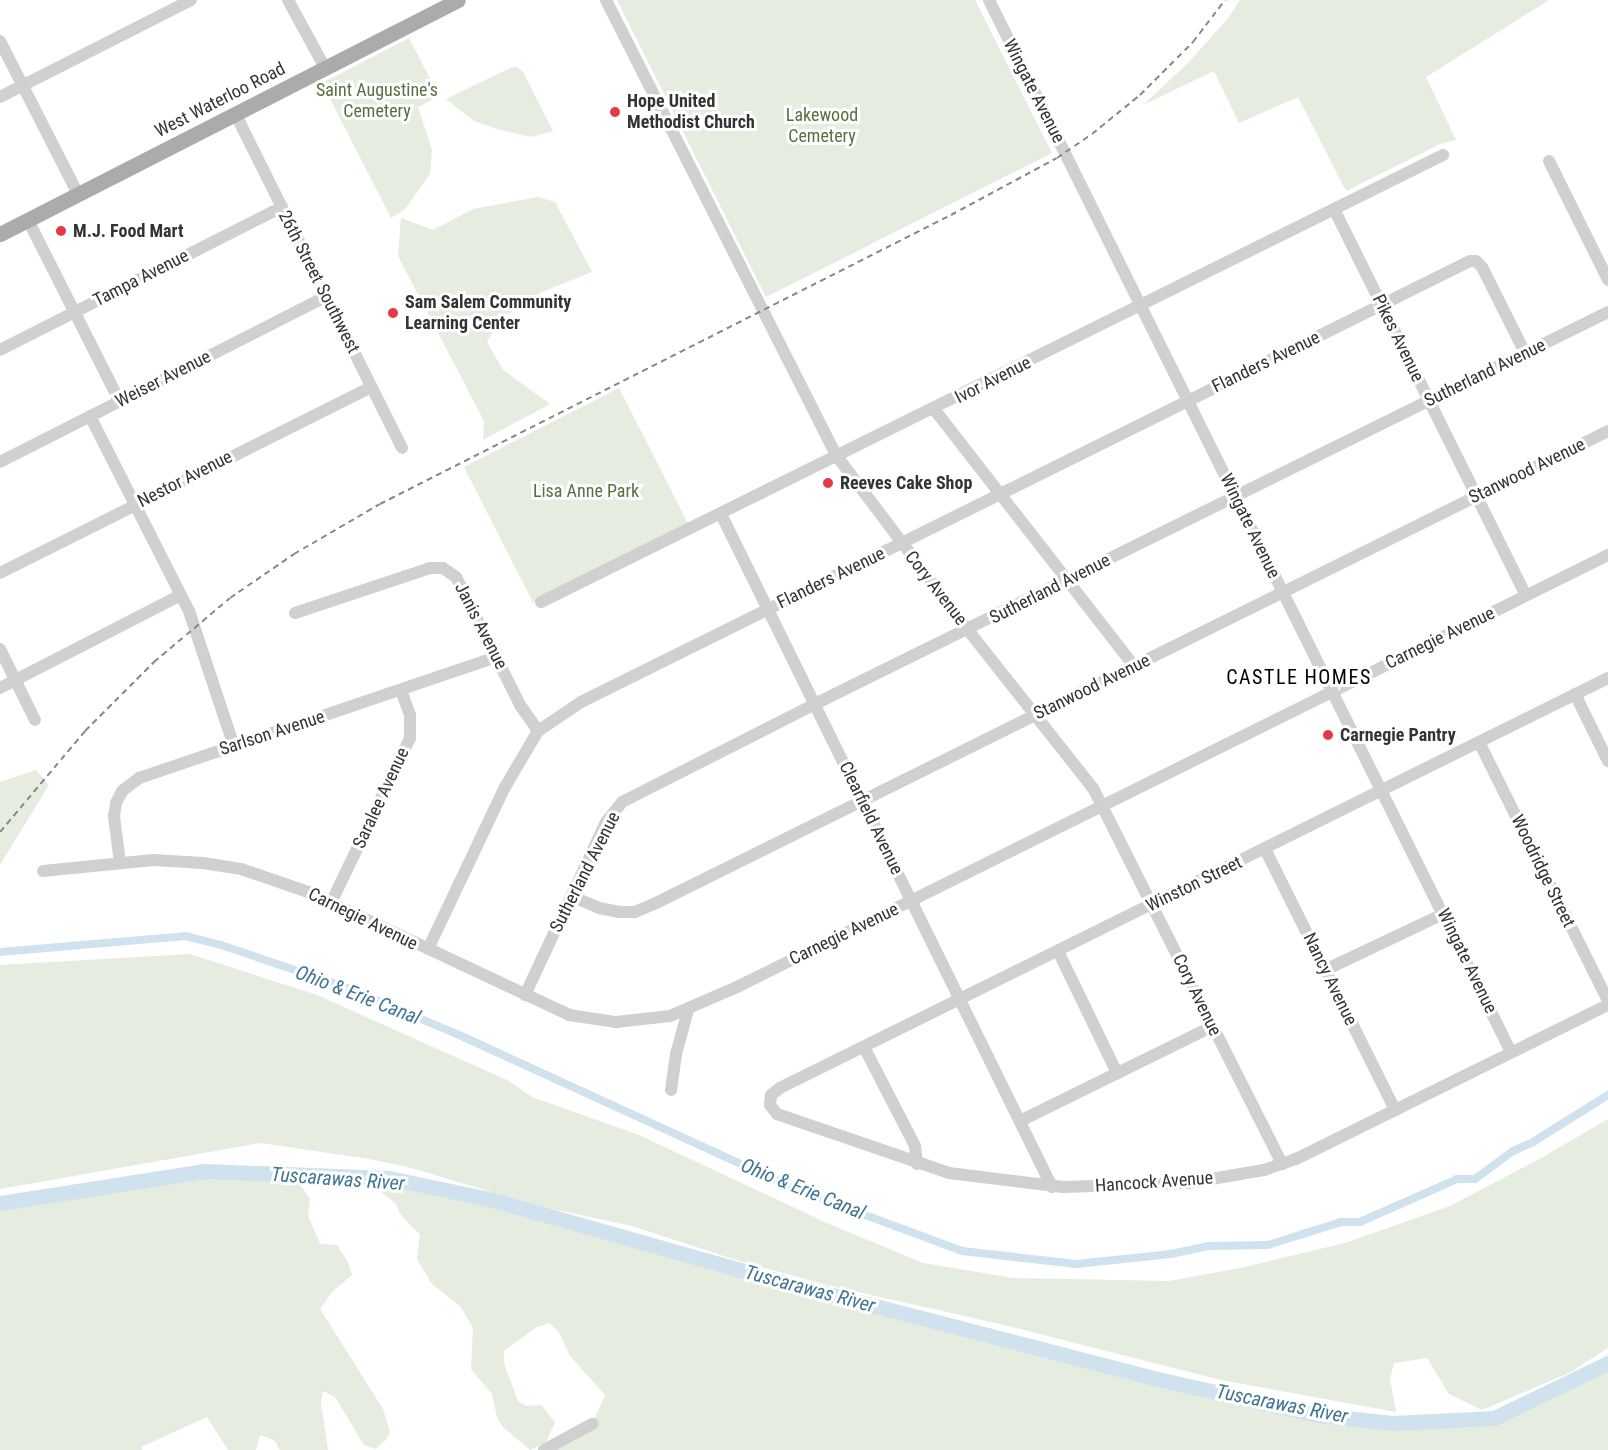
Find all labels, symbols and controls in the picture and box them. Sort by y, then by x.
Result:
street label: Wingate Avenue [999,35,1069,147]
street label: West Waterloo Road [151,58,289,142]
park label: Saint Augustine's Cemetery [316,80,438,122]
place label: Hope United Methodist Church [627,91,755,134]
marker: Hope United Methodist Church [608,105,622,119]
park label: Lakewood Cemetery [786,105,858,148]
street label: 26th Street Southwest [274,207,364,357]
place label: M.J. Food Mart [73,220,183,242]
marker: M.J. Food Mart [54,224,68,238]
street label: Tampa Avenue [90,245,192,311]
street label: Pikes Avenue [1368,291,1428,385]
place label: Sam Salem Community Learning Center [405,292,571,334]
marker: Sam Salem Community Learning Center [386,306,400,320]
street label: Flanders Avenue [1209,327,1323,397]
street label: Sutherland Avenue [1421,334,1549,412]
street label: Weiser Avenue [112,346,214,412]
street label: Ivor Avenue [951,352,1035,408]
street label: Stanwood Avenue [1465,434,1589,508]
street label: Nestor Avenue [134,446,236,512]
street label: Wingate Avenue [1215,470,1285,582]
place label: Reeves Cake Shop [840,472,972,494]
marker: Reeves Cake Shop [821,476,835,490]
park label: Lisa Anne Park [533,480,639,502]
street label: Flanders Avenue [774,543,888,613]
street label: Cory Avenue [900,547,972,629]
street label: Sutherland Avenue [986,549,1114,629]
street label: Janis Avenue [450,579,512,673]
street label: Carnegie Avenue [1382,602,1498,674]
street label: Stanwood Avenue [1030,650,1154,724]
district label: CASTLE HOMES [1226,665,1372,689]
street label: Sarlson Avenue [217,706,327,760]
place label: Carnegie Pantry [1340,724,1456,746]
marker: Carnegie Pantry [1321,728,1335,742]
street label: Saralee Avenue [348,744,414,852]
street label: Clearfield Avenue [834,758,908,878]
street label: Sutherland Avenue [545,808,625,936]
street label: Woodridge Street [1506,811,1580,931]
street label: Winston Street [1143,852,1245,916]
street label: Carnegie Avenue [305,883,421,955]
street label: Carnegie Avenue [786,898,902,970]
street label: Wingate Avenue [1432,905,1502,1017]
street label: Nancy Avenue [1298,929,1362,1029]
street label: Cory Avenue [1168,951,1226,1039]
water label: Ohio & Erie Canal [292,960,424,1030]
water label: Ohio & Erie Canal [737,1153,869,1225]
water label: Tuscarawas River [270,1162,406,1196]
street label: Hancock Avenue [1094,1167,1214,1197]
water label: Tuscarawas River [742,1260,878,1318]
water label: Tuscarawas River [1214,1379,1350,1429]

